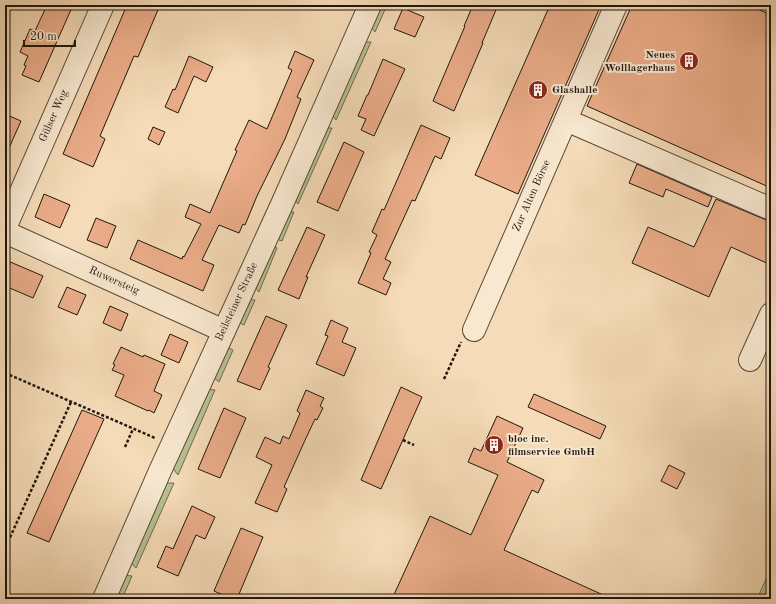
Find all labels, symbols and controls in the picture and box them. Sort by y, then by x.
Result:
scale bar [24,22,75,48]
text: 20 m [30,31,57,43]
place label: Neues Wolllagerhaus [604,50,675,74]
building icon: Neues Wolllagerhaus [678,50,700,72]
building icon: Glashalle [527,79,549,101]
place label: Glashalle [552,85,597,96]
street label: Gülser Weg [38,88,70,144]
street label: Zur Alten Börse [511,158,553,234]
street label: Beilsteiner Straße [214,261,260,343]
street label: Ruwersteig [87,265,141,297]
building icon: bloc inc. filmservice GmbH [483,434,505,456]
place label: bloc inc. filmservice GmbH [508,434,595,458]

